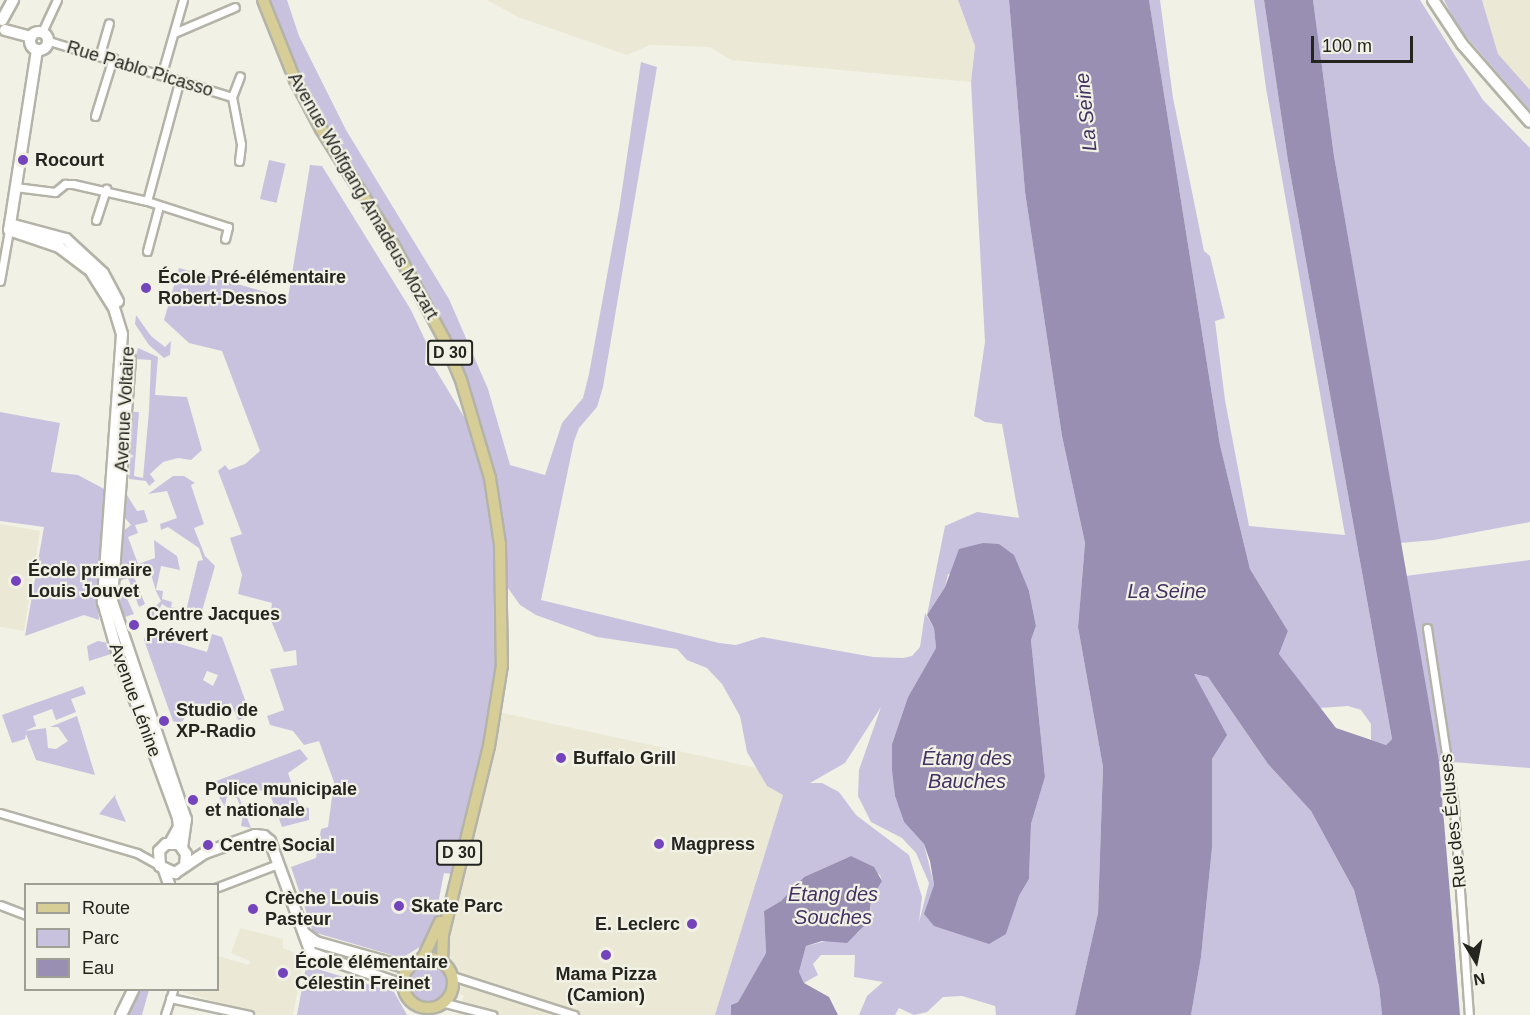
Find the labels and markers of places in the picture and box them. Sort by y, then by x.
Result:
place label: Rocourt [35,149,104,171]
marker: Rocourt [16,153,30,167]
place label: École Pré-élémentaire Robert-Desnos [158,267,346,310]
marker: École Pré-élémentaire Robert-Desnos [139,281,153,295]
place label: École primaire Louis Jouvet [28,560,152,602]
marker: École primaire Louis Jouvet [9,574,23,588]
place label: Centre Jacques Prévert [146,604,280,646]
marker: Centre Jacques Prévert [127,618,141,632]
place label: Studio de XP-Radio [176,700,258,742]
marker: Studio de XP-Radio [157,714,171,728]
place label: Buffalo Grill [573,747,676,769]
marker: Buffalo Grill [554,751,568,765]
place label: Police municipale et nationale [205,779,357,822]
marker: Police municipale et nationale [186,793,200,807]
place label: Magpress [671,833,755,855]
place label: Centre Social [220,834,335,856]
marker: Magpress [652,837,666,851]
marker: Centre Social [201,838,215,852]
place label: Crèche Louis Pasteur [265,888,379,930]
place label: Skate Parc [411,895,503,917]
marker: Skate Parc [392,899,406,913]
marker: Crèche Louis Pasteur [246,902,260,916]
place label: E. Leclerc [595,913,680,935]
marker: E. Leclerc [685,917,699,931]
marker: Mama Pizza (Camion) [599,948,613,962]
place label: École élémentaire Célestin Freinet [295,952,448,994]
place label: Mama Pizza (Camion) [555,964,657,1006]
marker: École élémentaire Célestin Freinet [276,966,290,980]

